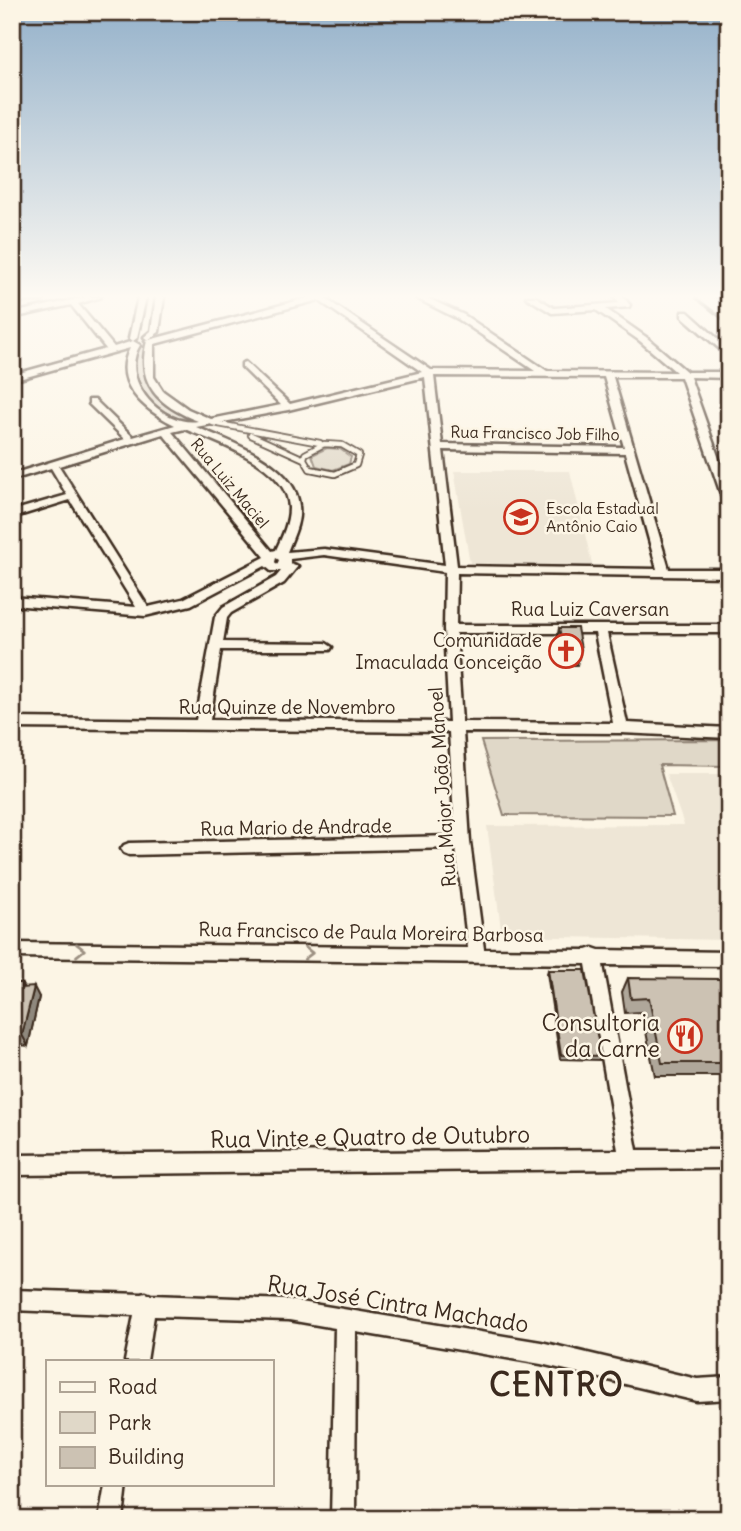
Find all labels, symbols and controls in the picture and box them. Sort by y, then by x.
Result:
street label: Rua Francisco Job Filho [450,422,620,444]
street label: Rua Luiz Maciel [187,434,273,532]
school or university icon: Escola Estadual Antônio Caio [502,498,540,536]
place label: Escola Estadual Antônio Caio [546,498,659,536]
street label: Rua Luiz Caversan [511,597,669,621]
place label: Comunidade Imaculada Conceição [355,628,542,674]
church icon: Comunidade Imaculada Conceição [547,632,585,670]
street label: Rua Major João Manoel [423,686,461,888]
street label: Rua Quinze de Novembro [179,695,395,719]
street label: Rua Mario de Andrade [200,813,392,841]
street label: Rua Francisco de Paula Moreira Barbosa [198,917,544,947]
one-way arrow [76,942,86,958]
one-way arrow [303,946,314,961]
place label: Consultoria da Carne [541,1008,660,1063]
restaurant icon: Consultoria da Carne [666,1017,704,1055]
street label: Rua Vinte e Quatro de Outubro [210,1119,530,1154]
street label: Rua José Cintra Machado [265,1269,531,1338]
legend [46,1360,273,1486]
district label: CENTRO [489,1364,625,1405]
text: Road [108,1373,157,1400]
text: Park [108,1409,151,1436]
text: Building [108,1443,184,1470]

